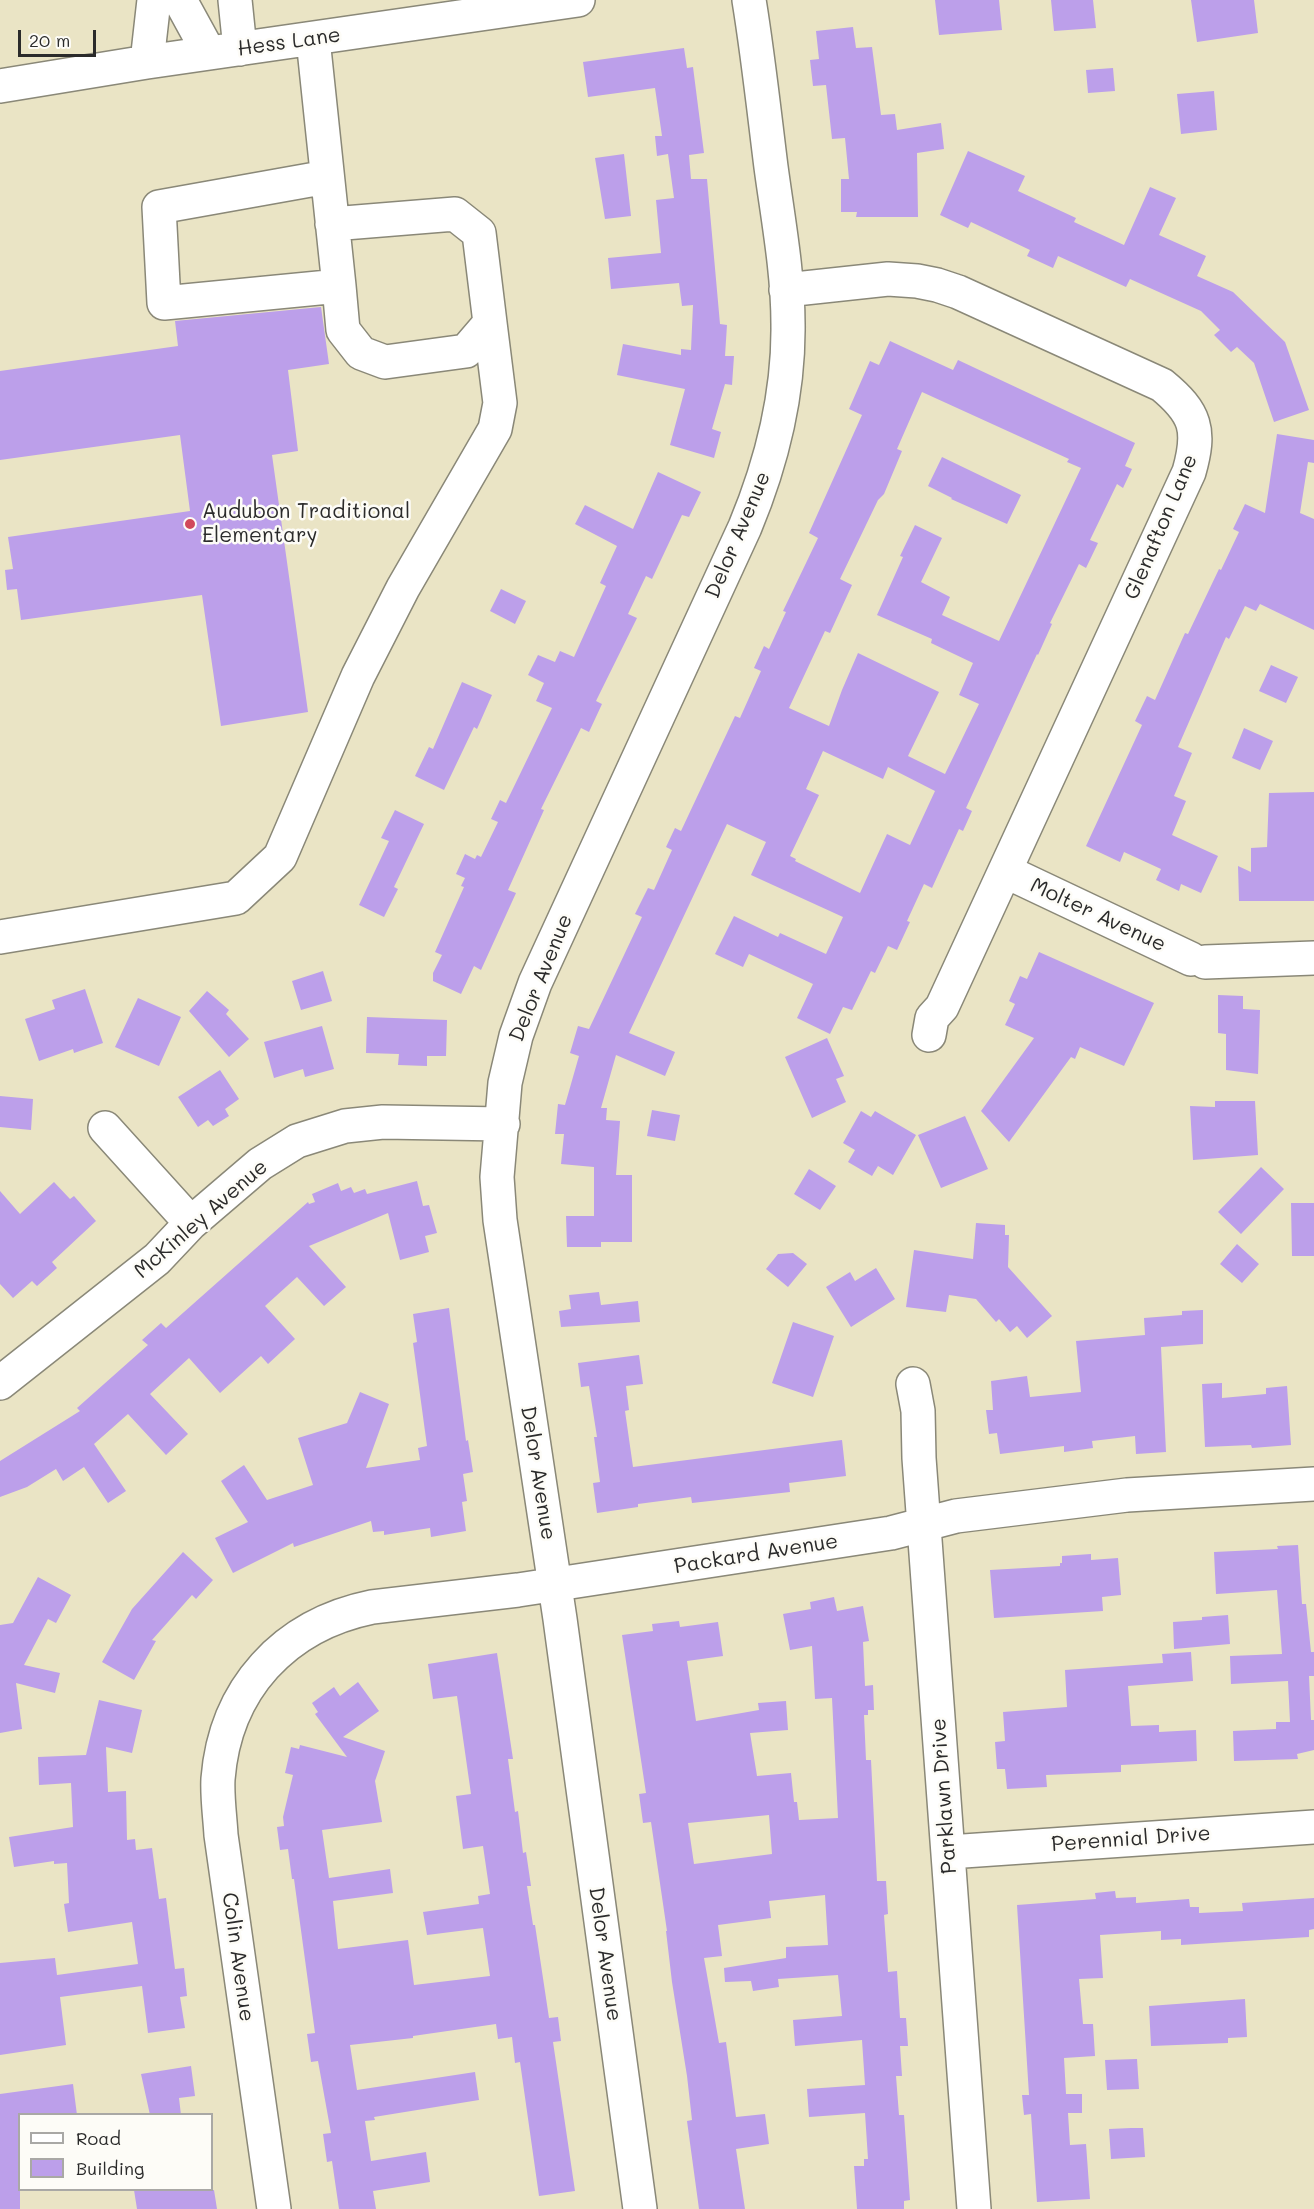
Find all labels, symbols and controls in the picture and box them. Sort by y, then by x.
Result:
scale bar [21,18,99,56]
street label: Hess Lane [236,22,342,62]
text: 20 m [29,28,70,52]
street label: Glenafton Lane [1119,450,1203,604]
street label: Delor Avenue [700,468,776,602]
place label: Audubon Traditional Elementary [202,499,410,549]
marker: Audubon Traditional Elementary [183,517,197,531]
street label: Molter Avenue [1026,873,1170,957]
street label: Delor Avenue [504,911,578,1045]
street label: McKinley Avenue [129,1154,273,1284]
street label: Delor Avenue [515,1404,561,1542]
street label: Packard Avenue [672,1529,840,1579]
street label: Parklawn Drive [926,1717,962,1875]
street label: Perennial Drive [1050,1821,1212,1857]
street label: Delor Avenue [583,1885,627,2023]
street label: Colin Avenue [216,1891,260,2023]
legend [18,2113,213,2191]
text: Road [76,2126,121,2150]
text: Building [76,2156,144,2180]

